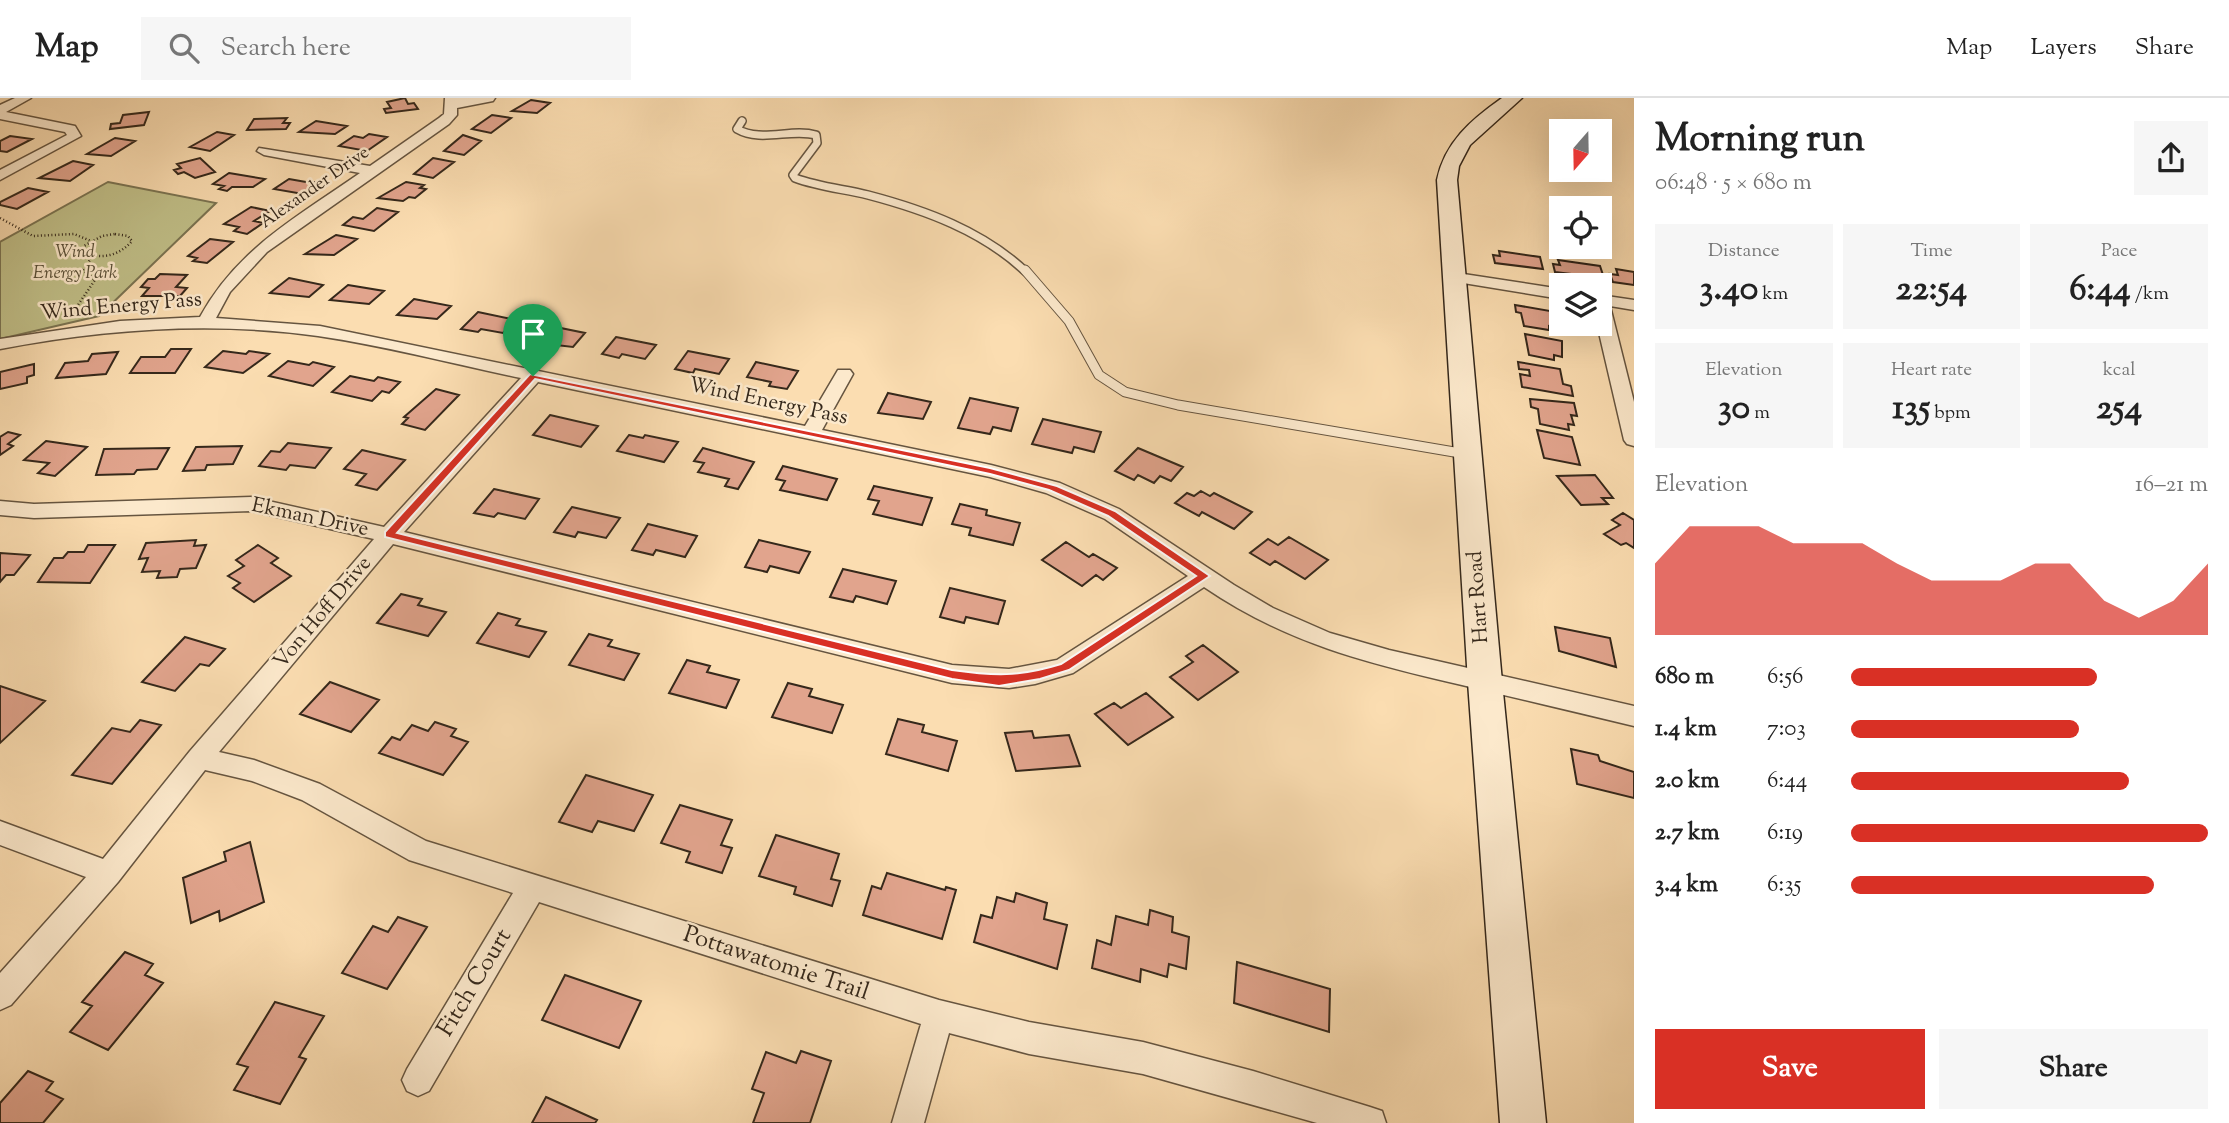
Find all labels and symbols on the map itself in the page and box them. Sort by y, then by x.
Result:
north arrow [1549,119,1612,182]
street label: Alexander Drive [255,140,375,236]
park label: Wind Energy Park [33,240,117,287]
street label: Wind Energy Pass [39,285,203,329]
pin [503,304,563,376]
street label: Wind Energy Pass [686,370,850,434]
street label: Ekman Drive [249,491,371,545]
street label: Von Hoff Drive [267,550,379,676]
street label: Hart Road [1461,550,1497,644]
street label: Pottawatomie Trail [679,918,874,1010]
street label: Fitch Court [429,923,521,1043]

